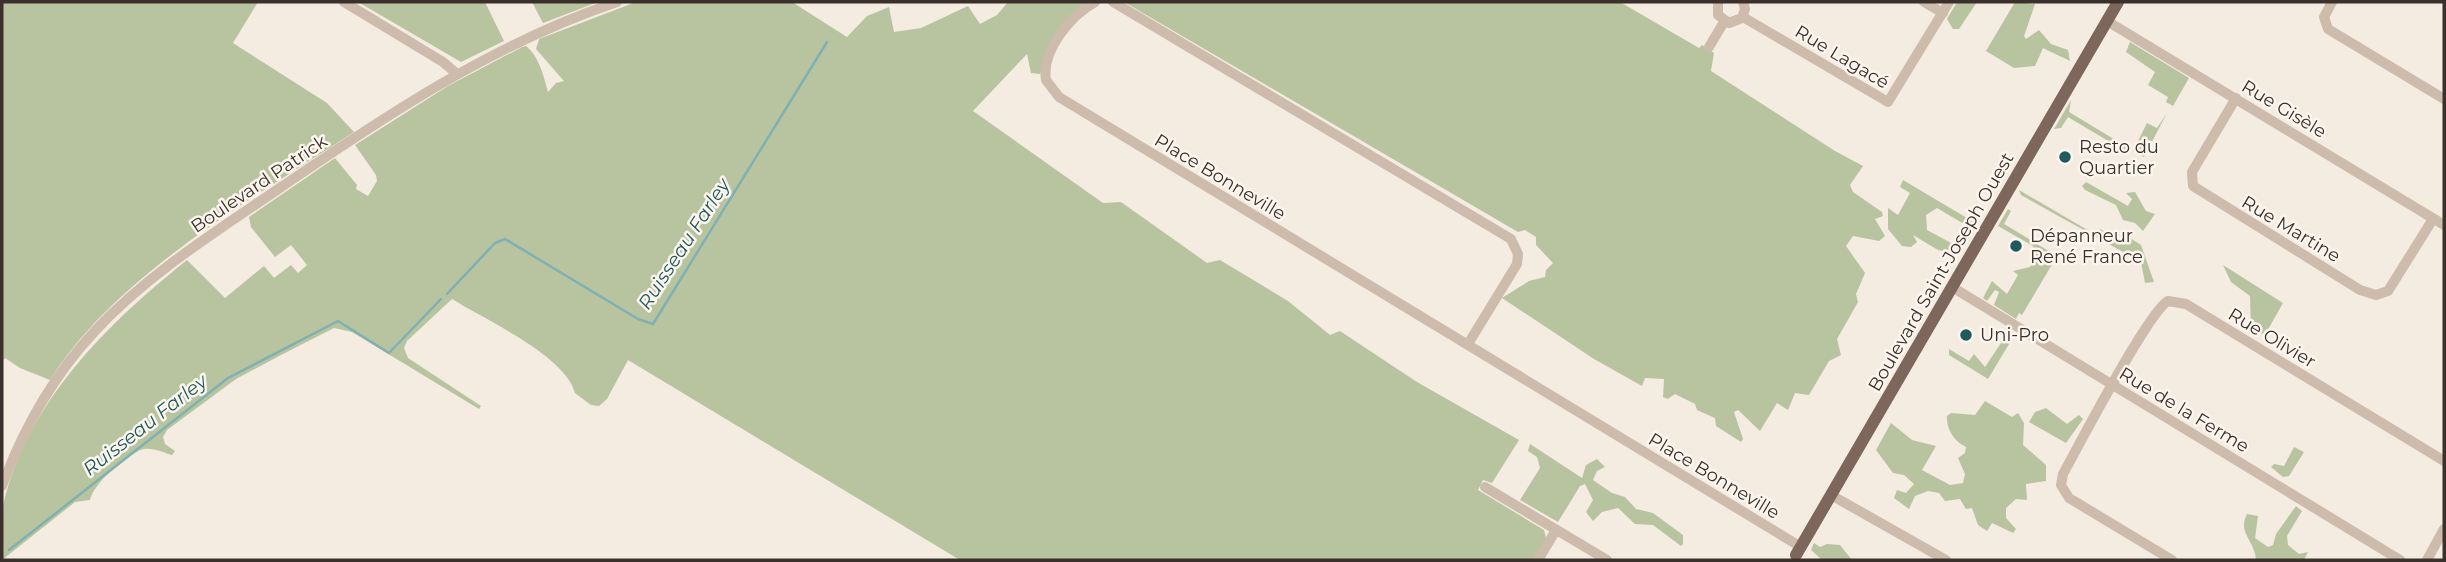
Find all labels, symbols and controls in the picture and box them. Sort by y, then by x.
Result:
street label: Rue Lagacé [1791,20,1893,94]
street label: Rue Gisèle [2238,75,2330,143]
street label: Place Bonneville [1150,129,1290,225]
street label: Boulevard Patrick [187,130,332,238]
place label: Resto du Quartier [2079,136,2159,179]
street label: Boulevard Saint-Joseph Ouest [1863,149,2019,395]
marker: Resto du Quartier [2057,149,2073,165]
water label: Ruisseau Farley [633,173,736,314]
street label: Rue Martine [2238,191,2344,267]
place label: Dépanneur René France [2030,225,2143,268]
marker: Dépanneur René France [2008,238,2024,254]
street label: Rue Olivier [2224,303,2320,373]
place label: Uni-Pro [1980,324,2049,346]
marker: Uni-Pro [1958,327,1974,343]
street label: Rue de la Ferme [2115,363,2253,458]
water label: Ruisseau Farley [78,368,213,481]
street label: Place Bonneville [1644,428,1784,524]

